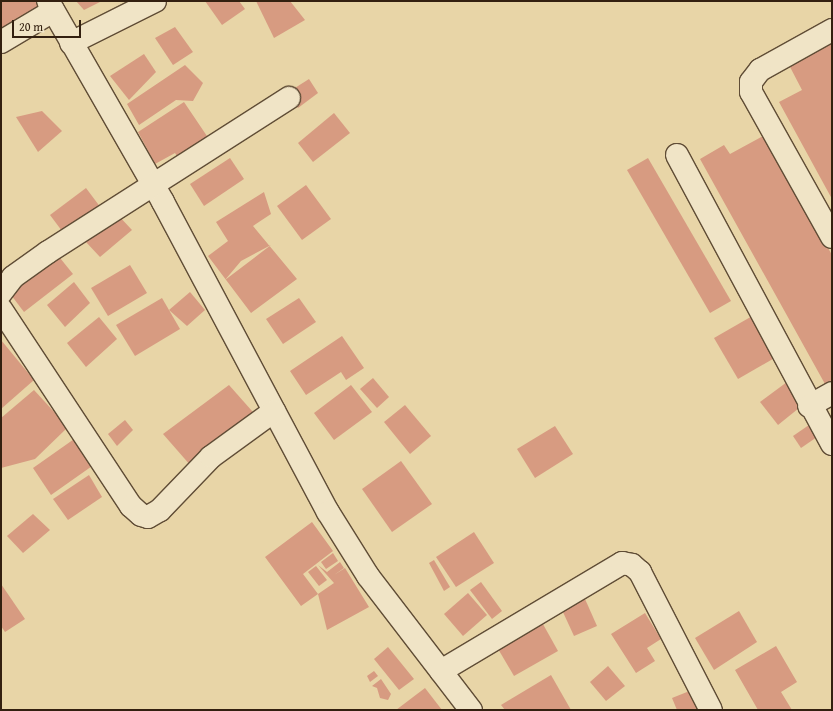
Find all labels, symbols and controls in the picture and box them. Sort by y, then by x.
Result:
scale bar [14,12,83,38]
text: 20 m [19,18,43,35]

